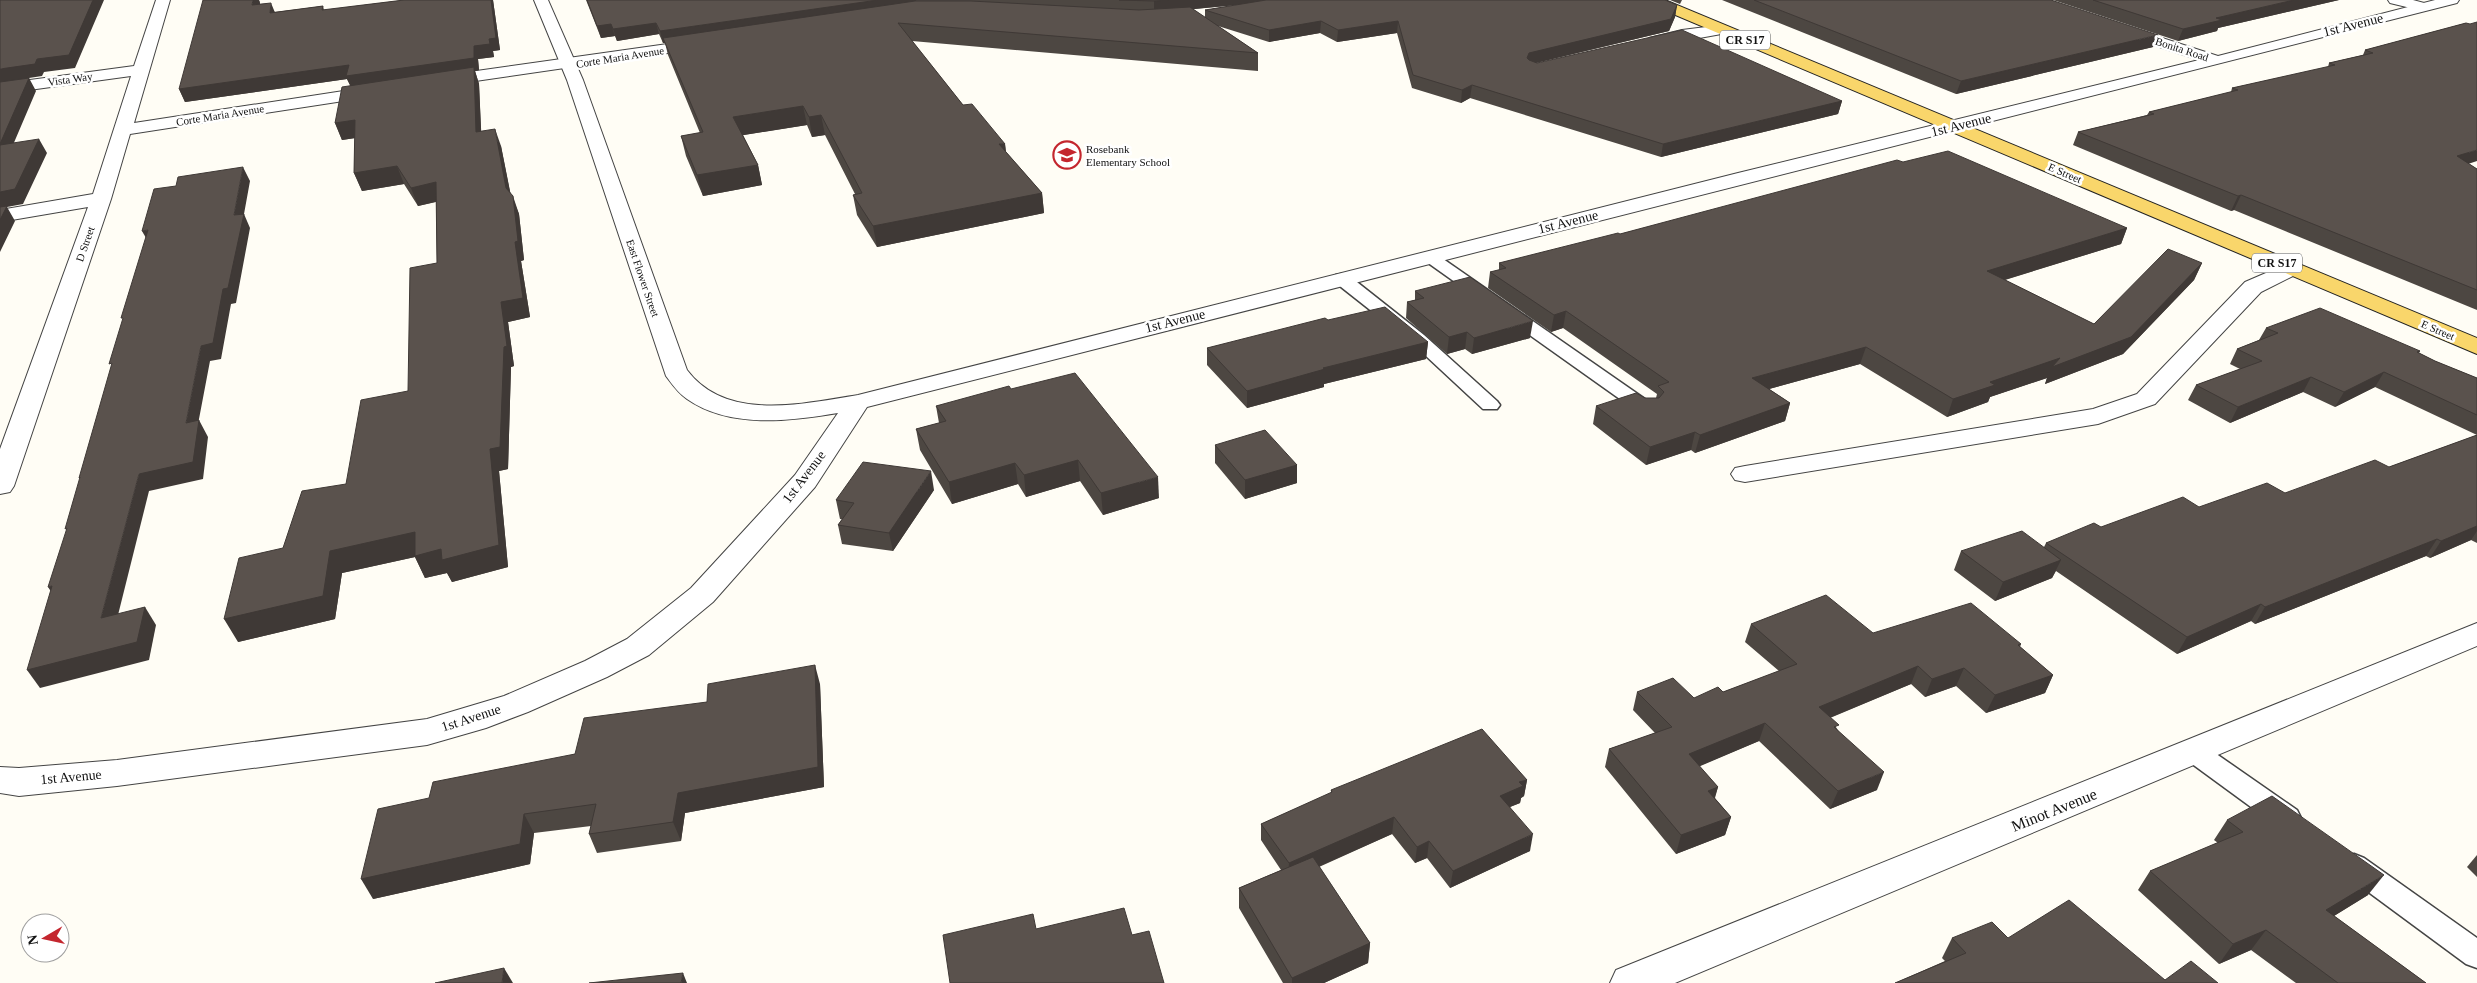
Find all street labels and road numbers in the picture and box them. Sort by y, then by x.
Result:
street label: 1st Avenue [2321,10,2385,40]
road number: CR S17 [1720,30,1770,50]
street label: Bonita Road [2154,35,2211,63]
street label: Corte Maria Avenue [575,44,665,70]
street label: Vista Way [47,70,94,88]
street label: Corte Maria Avenue [175,102,265,128]
street label: 1st Avenue [1929,110,1993,140]
street label: E Street [2046,161,2084,185]
street label: 1st Avenue [1536,207,1600,237]
street label: D Street [73,225,97,263]
street label: East Flower Street [624,238,662,318]
road number: CR S17 [2252,254,2302,272]
street label: 1st Avenue [1143,306,1207,336]
street label: E Street [2419,318,2457,342]
street label: 1st Avenue [779,448,829,506]
street label: 1st Avenue [439,701,503,735]
street label: 1st Avenue [40,767,102,787]
street label: Minot Avenue [2009,785,2099,835]

